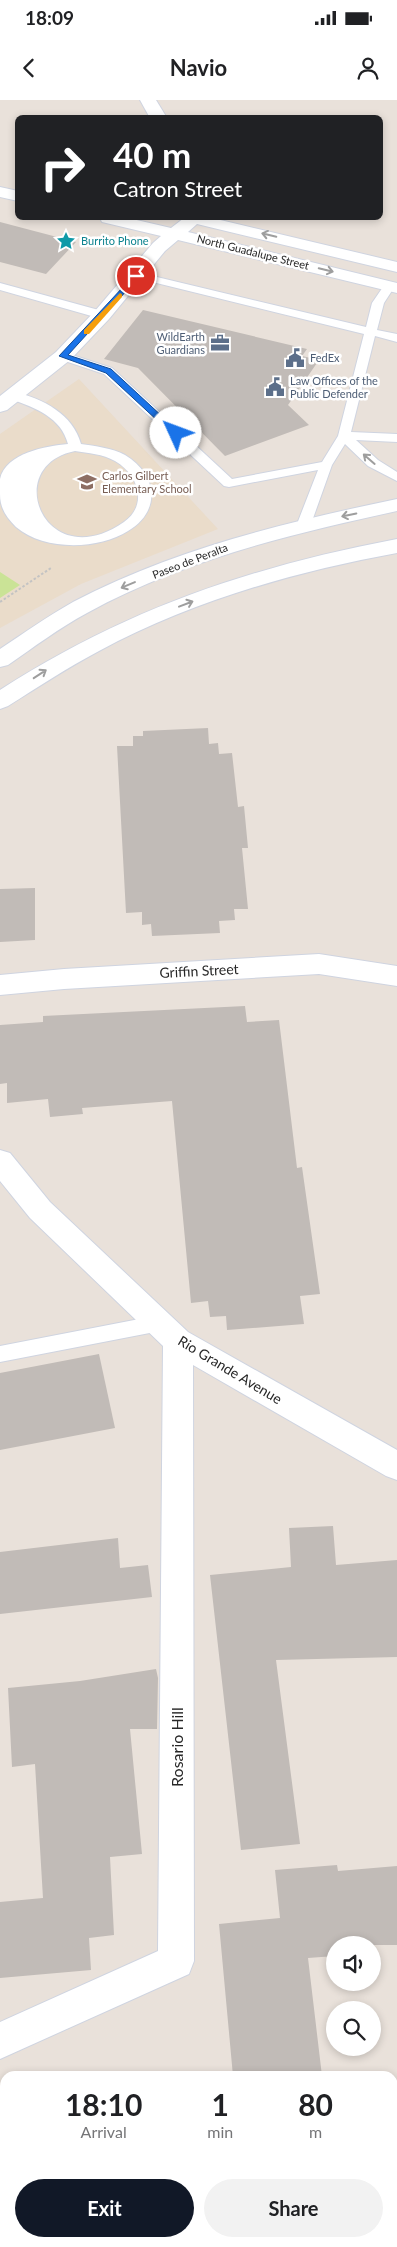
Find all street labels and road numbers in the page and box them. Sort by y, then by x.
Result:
street label: North Guadalupe Street [196,231,311,272]
street label: Paseo de Peralta [150,540,229,581]
street label: Griffin Street [159,960,239,981]
street label: Rio Grande Avenue [175,1332,285,1407]
street label: Rosario Hill [167,1707,186,1787]

